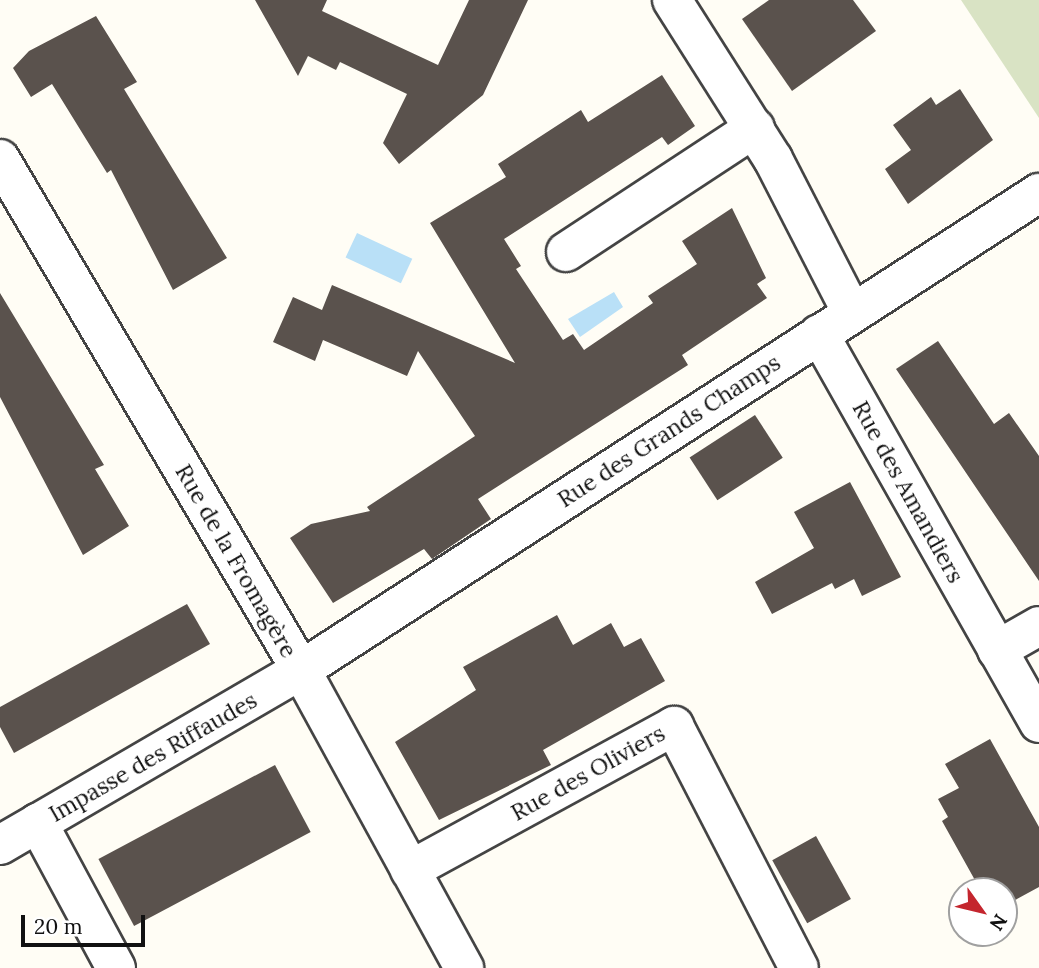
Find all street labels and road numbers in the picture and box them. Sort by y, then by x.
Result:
street label: Rue des Grands Champs [553,349,785,513]
street label: Rue des Amandiers [847,396,969,588]
street label: Rue de la Fromagère [169,459,303,663]
street label: Impasse des Riffaudes [44,686,262,828]
street label: Rue des Oliviers [506,719,670,827]

